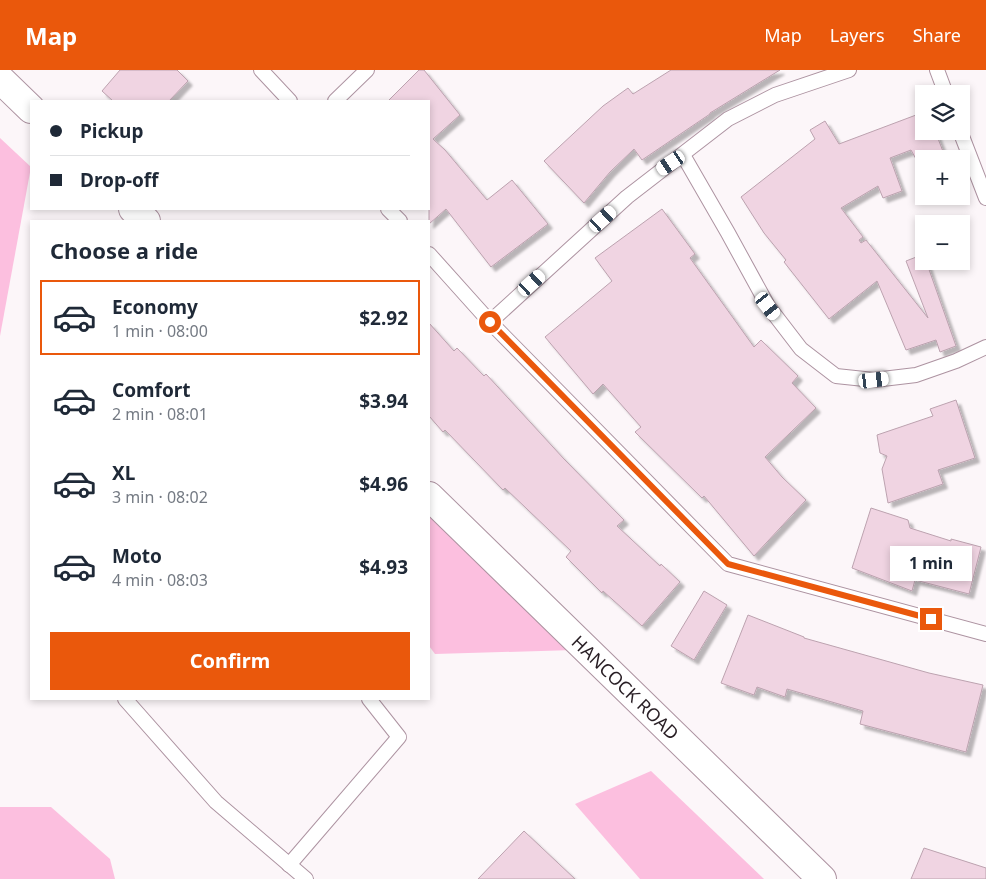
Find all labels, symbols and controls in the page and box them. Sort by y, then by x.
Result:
text: Map [25,19,77,52]
text: Map [764,23,802,47]
text: Layers [830,23,885,47]
text: Share [913,23,961,47]
map controls [915,85,970,270]
button: layers [915,85,970,140]
text: Pickup [80,118,143,144]
car [654,148,687,178]
button: + [915,150,970,205]
text: Drop-off [80,167,159,193]
car [586,203,619,235]
button: − [915,215,970,270]
text: Choose a ride [50,235,198,265]
car [515,267,548,299]
car [752,290,783,322]
text: Economy [112,294,198,320]
icon: car [52,295,97,340]
text: $2.92 [359,305,408,331]
route start [479,311,501,333]
text: 1 min · 08:00 [112,320,208,342]
car [858,371,889,389]
text: Comfort [112,377,191,403]
icon: car [52,378,97,423]
text: $3.94 [359,388,408,414]
text: 2 min · 08:01 [112,403,208,425]
text: XL [112,460,135,486]
icon: car [52,461,97,506]
text: $4.96 [359,471,408,497]
text: 3 min · 08:02 [112,486,208,508]
text: Moto [112,543,162,569]
icon: car [52,544,97,589]
callout: 1 min [890,546,972,582]
text: 1 min [909,552,953,574]
text: $4.93 [359,554,408,580]
text: 4 min · 08:03 [112,569,208,591]
route end [920,608,942,630]
street label: HANCOCK ROAD [567,630,685,745]
button: Confirm [50,632,410,690]

